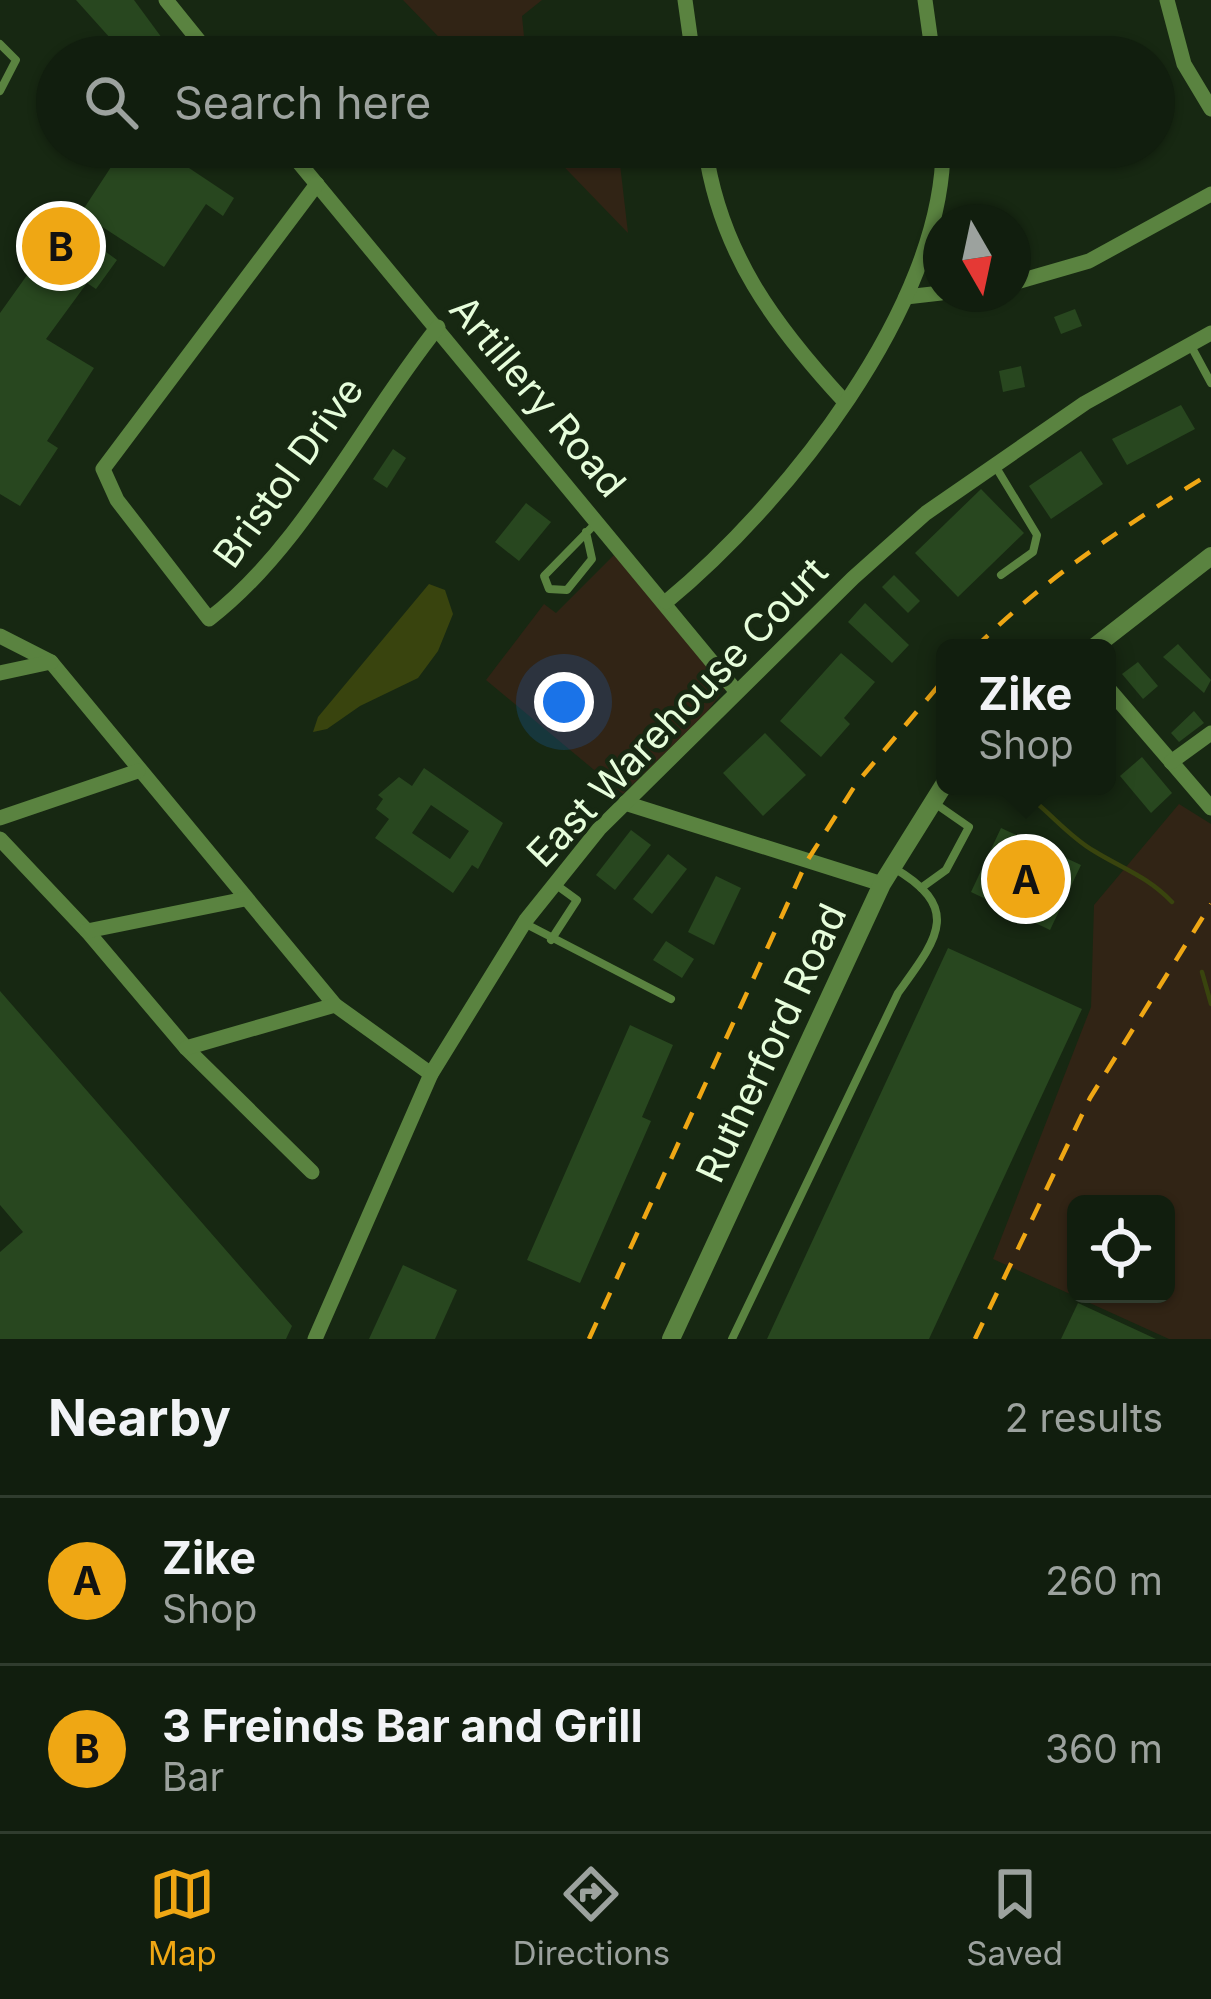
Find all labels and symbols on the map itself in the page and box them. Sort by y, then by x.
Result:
pin: B [22,201,100,291]
north arrow [923,204,1031,312]
street label: Artillery Road [441,285,636,506]
street label: Bristol Drive [203,367,372,576]
street label: East Warehouse Court [517,547,836,876]
your location [534,672,594,732]
pin: A [987,834,1065,924]
street label: Rutherford Road [686,896,856,1189]

